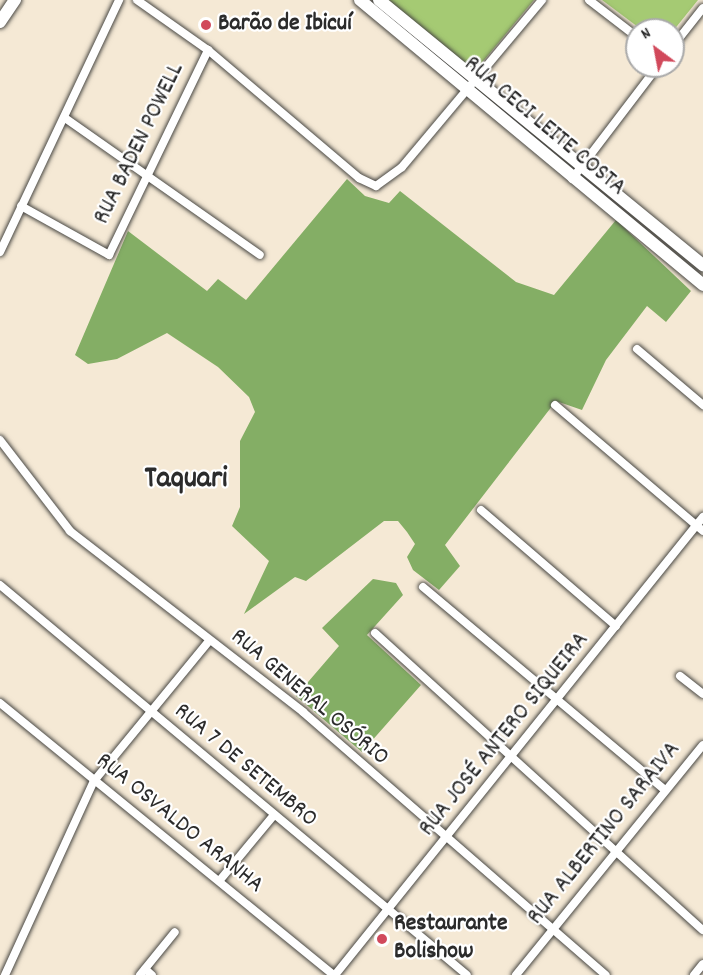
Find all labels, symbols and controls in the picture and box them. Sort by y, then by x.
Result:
place label: Barão de Ibicuí [218,11,352,39]
marker: Barão de Ibicuí [199,18,213,32]
north arrow [625,18,685,78]
text: N [637,22,656,46]
street label: RUA CECI LEITE COSTA [457,51,631,203]
street label: RUA BADEN POWELL [88,59,192,229]
district label: Taquari [144,463,228,499]
street label: RUA GENERAL OSÓRIO [224,623,394,773]
street label: RUA JOSÉ ANTERO SIQUEIRA [414,627,596,843]
street label: RUA 7 DE SETEMBRO [167,698,323,834]
street label: RUA ALBERTINO SARAIVA [522,737,688,931]
street label: RUA OSVALDO ARANHA [89,748,269,900]
place label: Restaurante Bolishow [394,911,507,967]
marker: Restaurante Bolishow [375,932,389,946]

